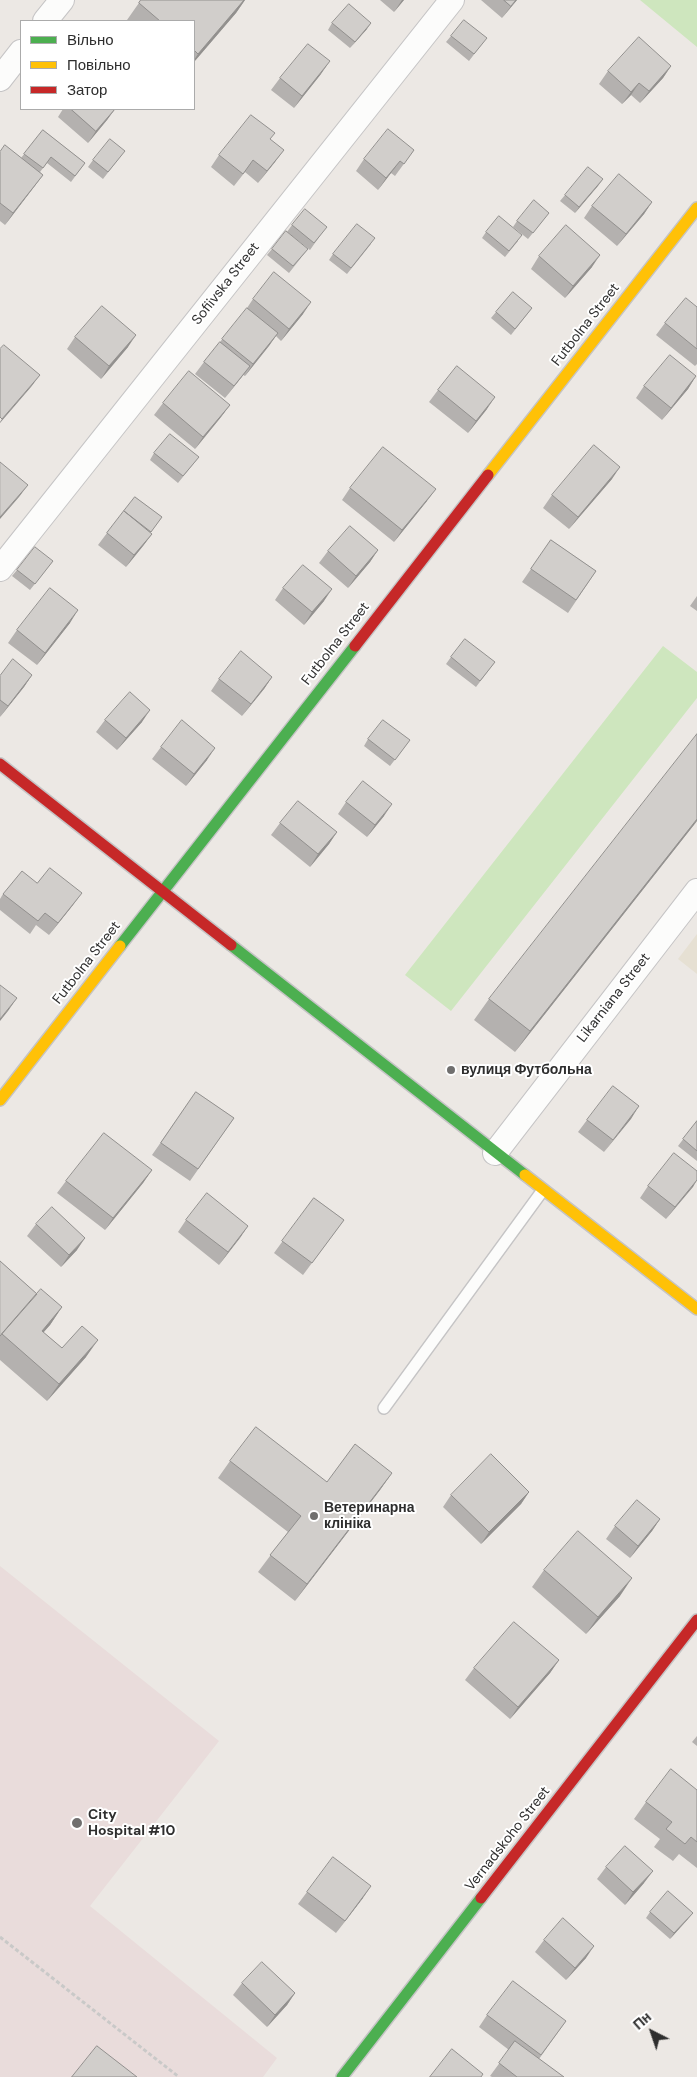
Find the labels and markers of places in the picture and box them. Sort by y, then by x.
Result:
place label: вулиця Футбольна [461,1062,592,1078]
marker: вулиця Футбольна [445,1064,457,1076]
place label: Ветеринарна клініка [324,1500,415,1532]
marker: Ветеринарна клініка [308,1510,320,1522]
place label: City Hospital #10 [88,1807,175,1840]
marker: City Hospital #10 [70,1816,84,1830]

